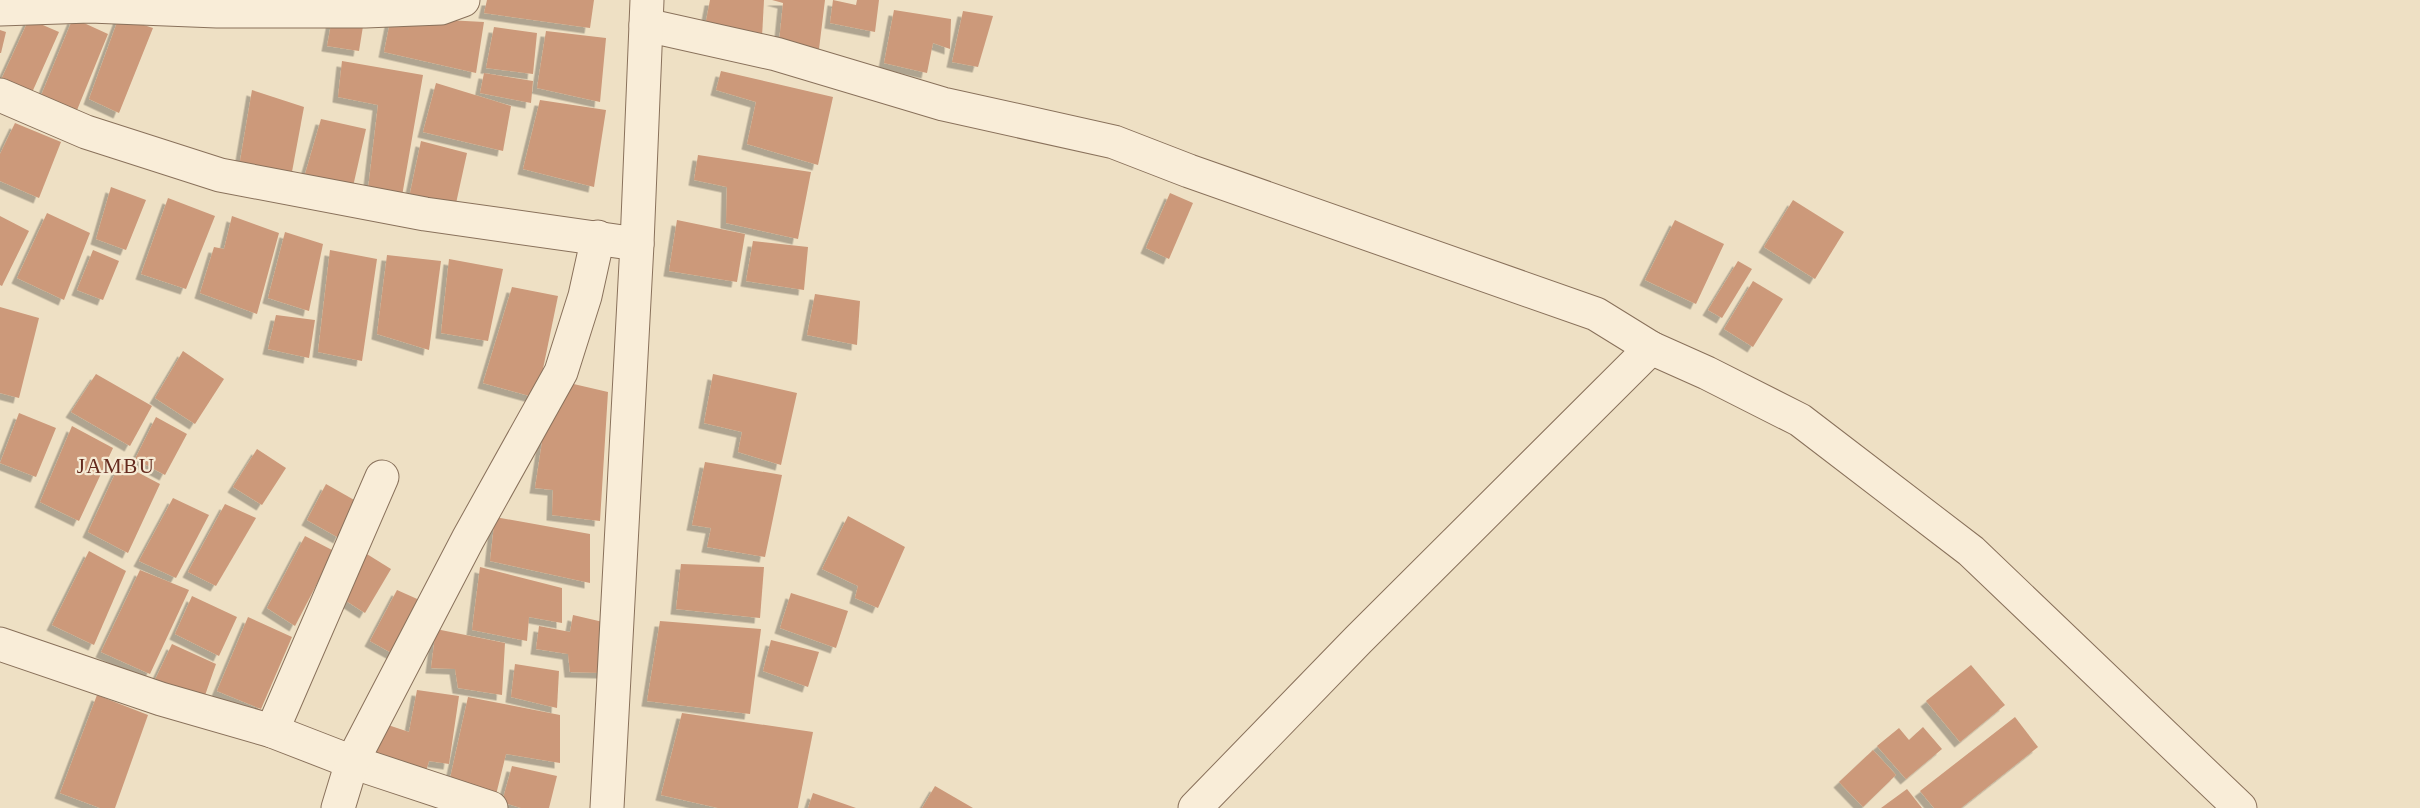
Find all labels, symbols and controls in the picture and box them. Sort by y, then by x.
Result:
district label: JAMBU [77,454,155,478]

